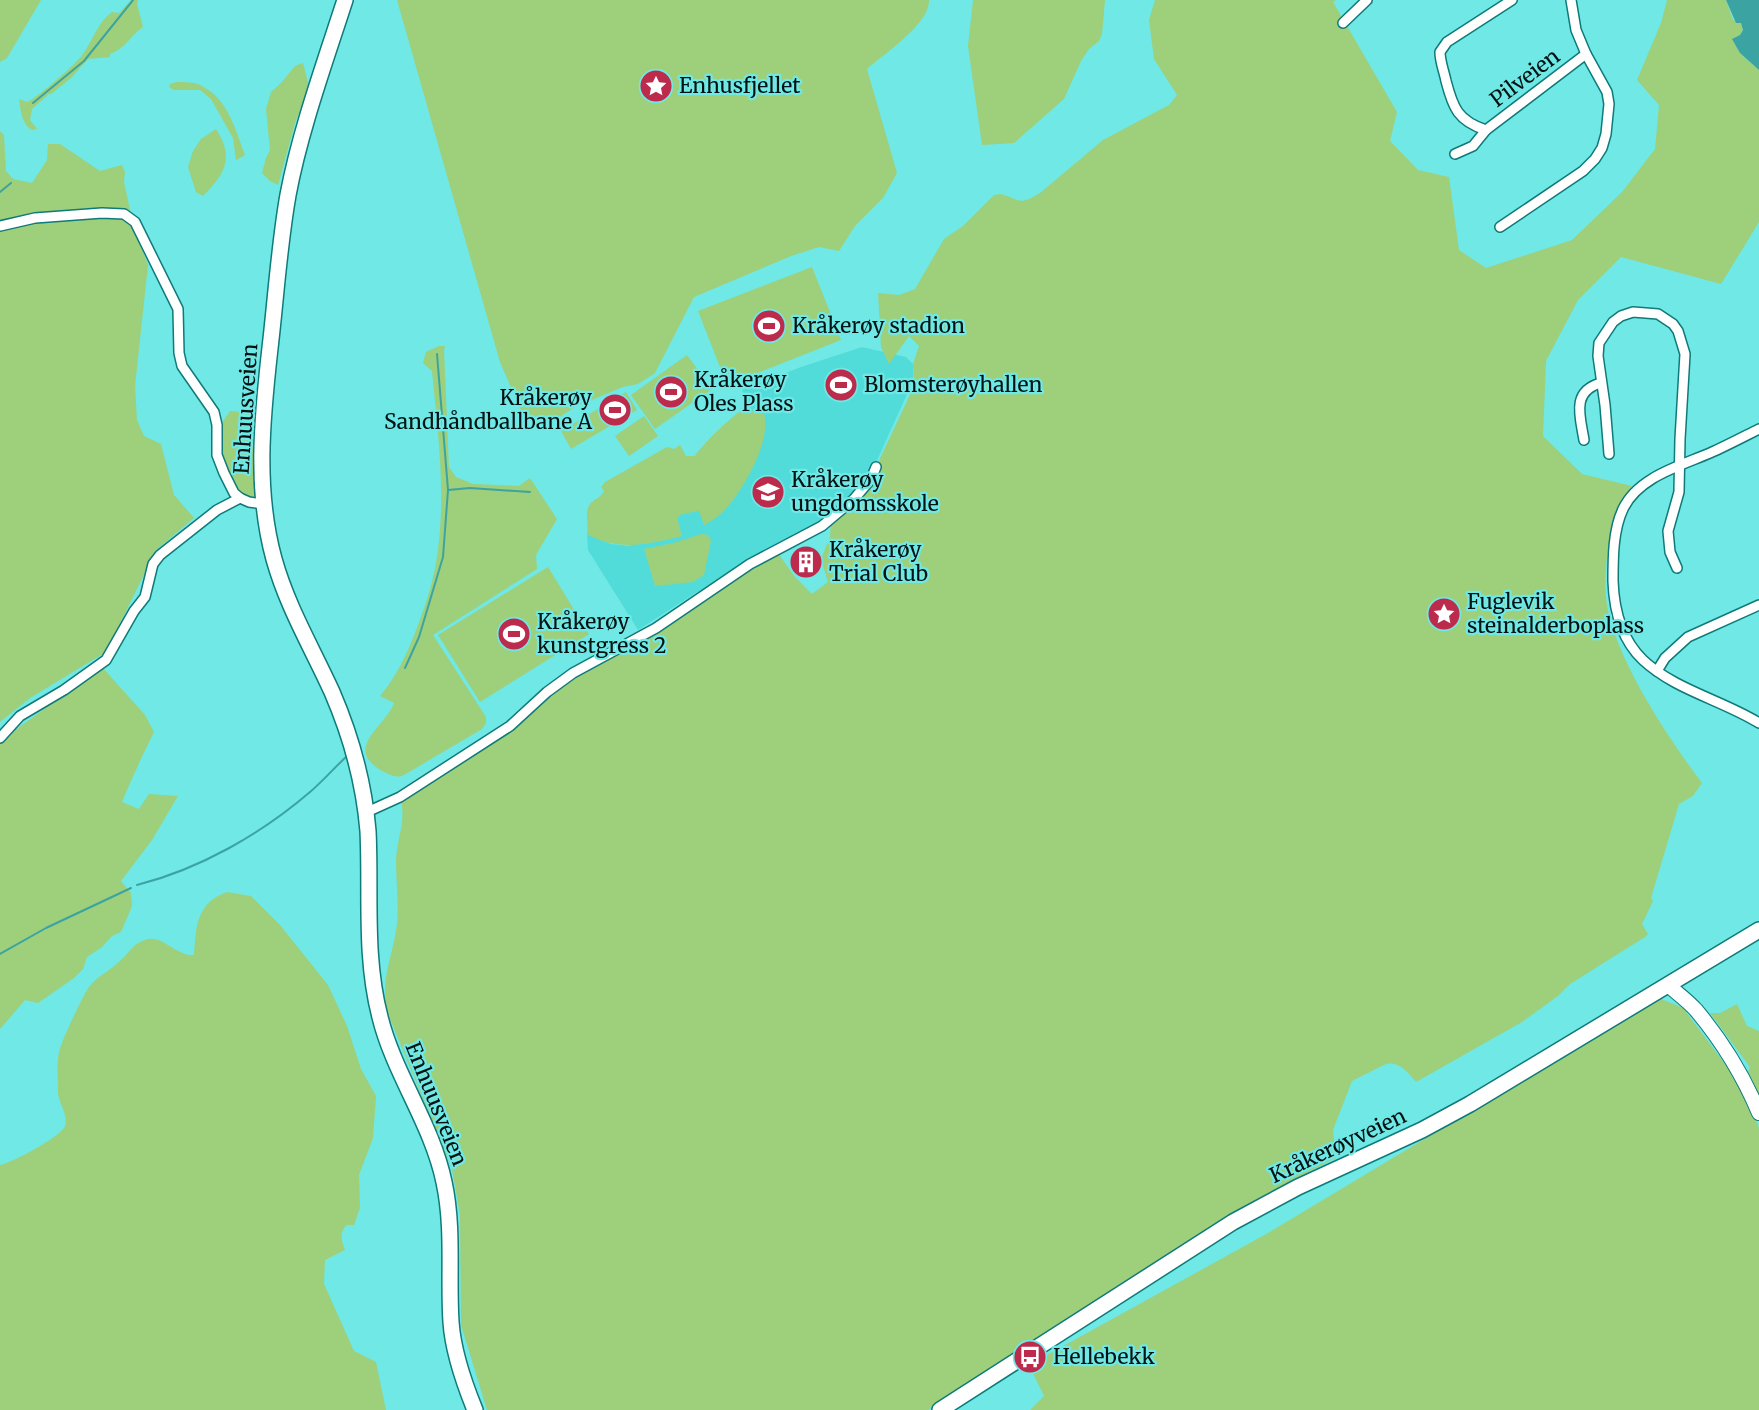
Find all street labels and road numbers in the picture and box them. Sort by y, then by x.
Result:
street label: Pilveien [1484,42,1565,113]
street label: Enhuusveien [227,343,264,475]
street label: Enhuusveien [399,1038,474,1170]
street label: Kråkerøyveien [1265,1102,1410,1189]

